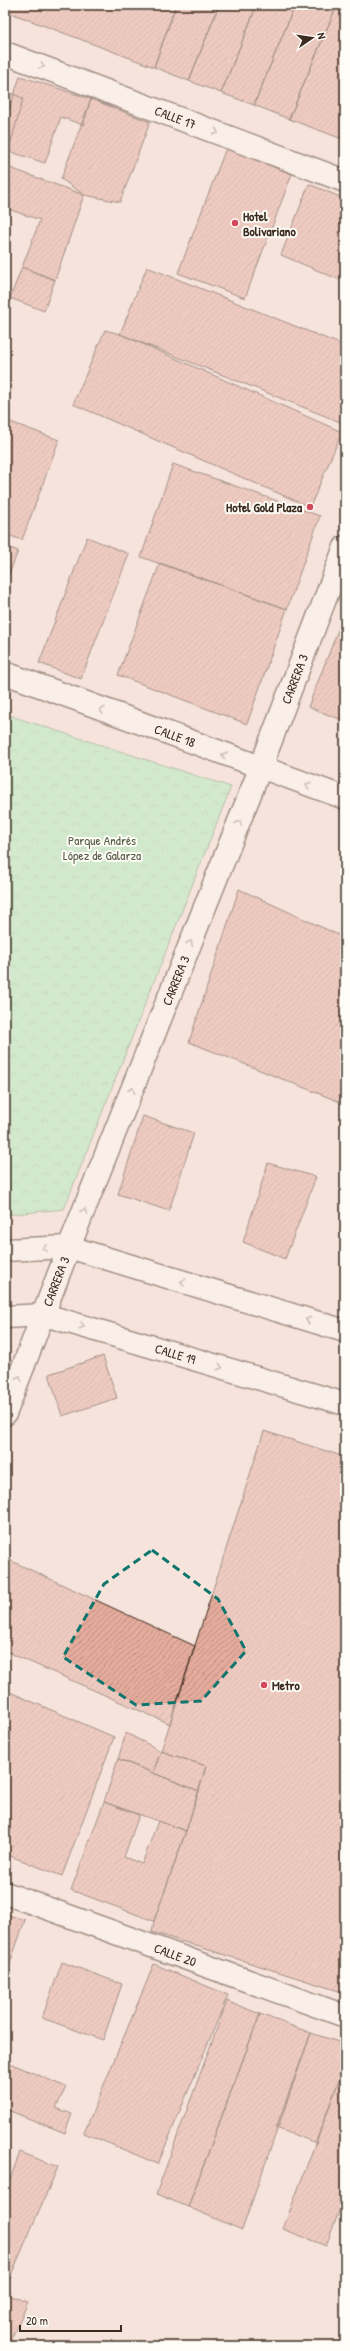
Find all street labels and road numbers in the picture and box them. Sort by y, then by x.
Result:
street label: CALLE 17 [152,101,199,133]
street label: CARRERA 3 [277,651,312,707]
street label: CALLE 18 [152,720,198,751]
street label: CARRERA 3 [158,953,194,1008]
street label: CARRERA 3 [38,1254,74,1309]
street label: CALLE 19 [153,1339,198,1368]
street label: CALLE 20 [152,1939,199,1971]

